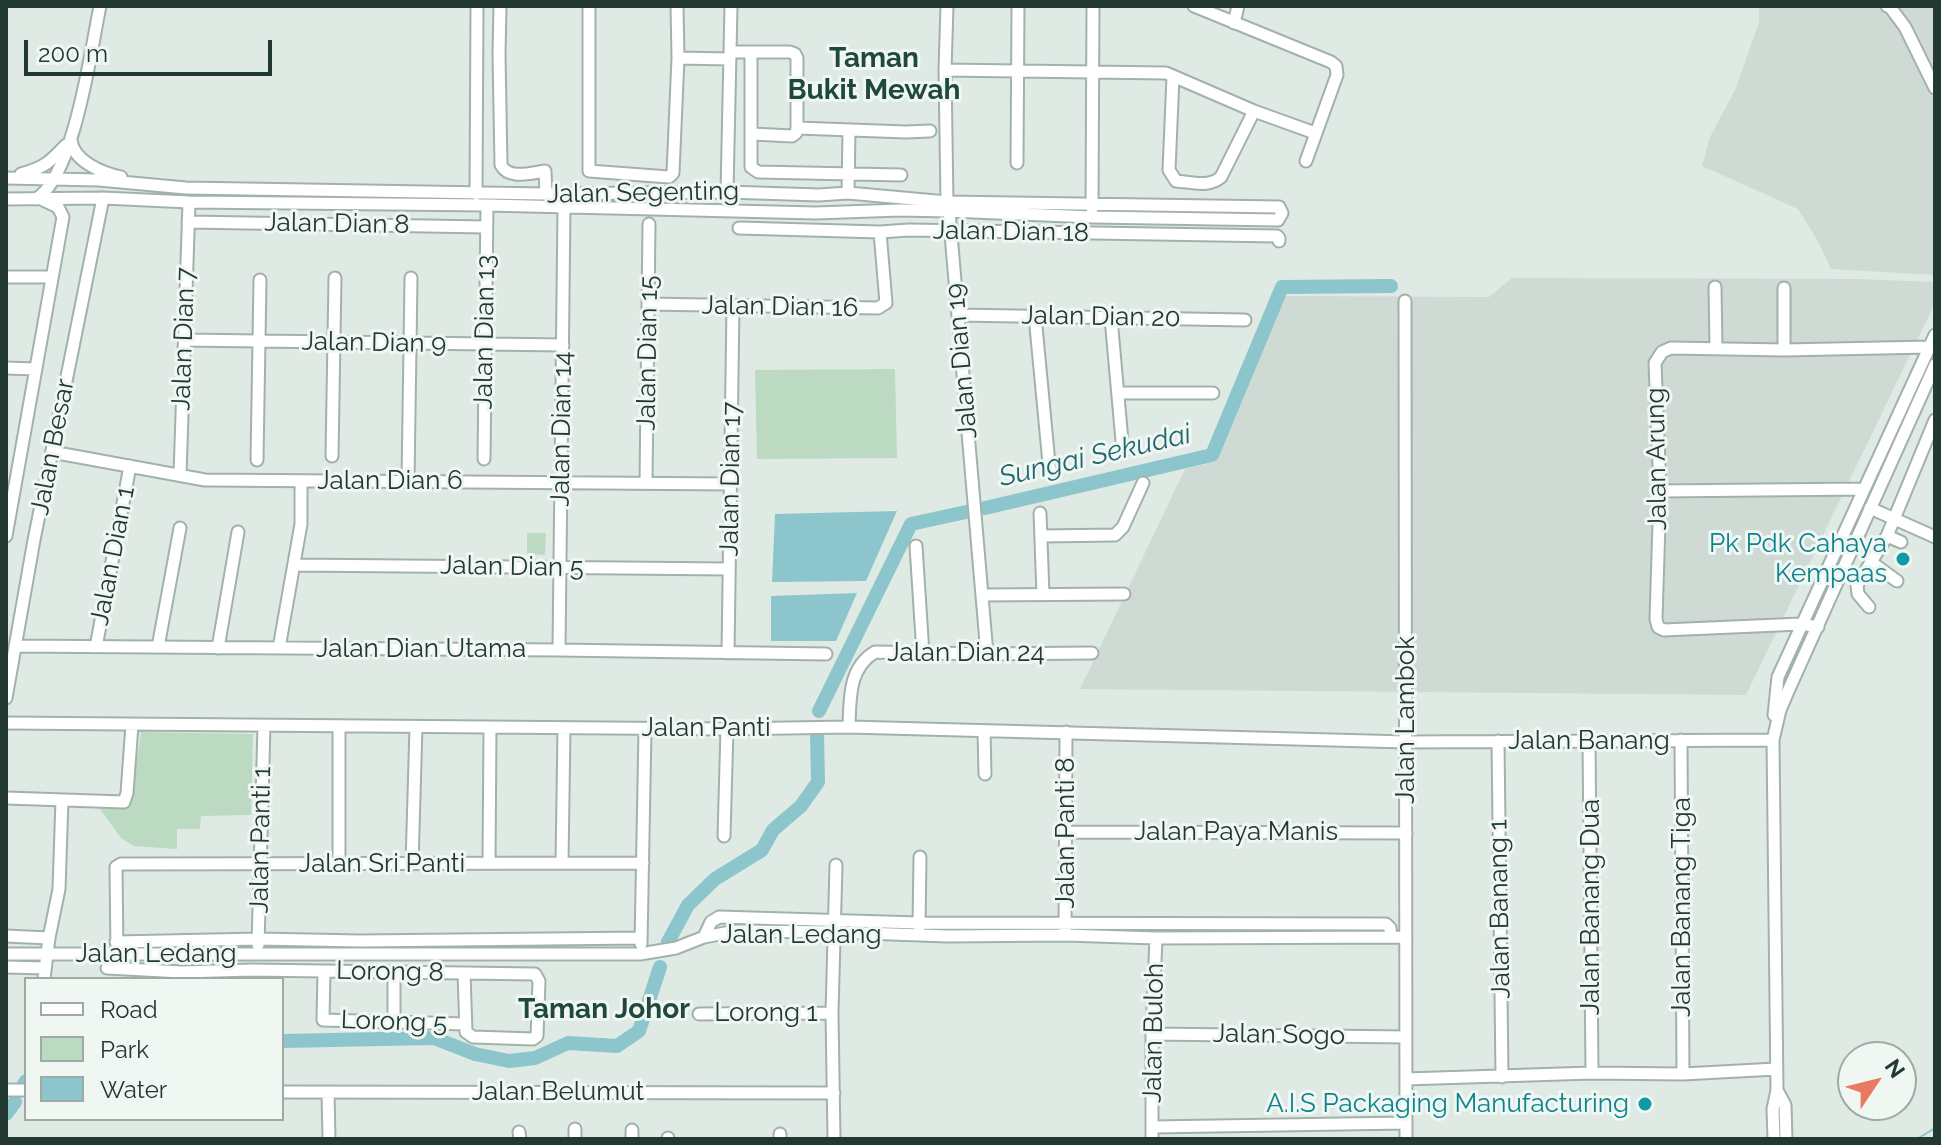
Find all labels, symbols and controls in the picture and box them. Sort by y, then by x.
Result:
scale bar [28,24,276,74]
text: 200 m [38,39,108,68]
district label: Taman Bukit Mewah [788,42,960,108]
street label: Jalan Segenting [546,176,740,210]
street label: Jalan Dian 8 [264,207,410,241]
street label: Jalan Dian 18 [933,215,1089,249]
street label: Jalan Dian 13 [468,254,502,410]
street label: Jalan Dian 7 [166,267,202,411]
street label: Jalan Dian 15 [631,275,665,431]
street label: Jalan Dian 19 [940,282,984,440]
street label: Jalan Dian 16 [701,290,859,324]
street label: Jalan Dian 20 [1021,300,1181,334]
street label: Jalan Dian 9 [301,326,447,360]
street label: Jalan Dian 14 [545,351,579,507]
street label: Jalan Besar [25,376,81,518]
street label: Jalan Arung [1640,387,1674,531]
street label: Jalan Dian 17 [714,401,748,557]
water label: Sungai Sekudai [996,418,1194,494]
street label: Jalan Dian 6 [317,465,463,497]
street label: Jalan Dian 1 [84,484,142,628]
place label: Pk Pdk Cahaya Kempaas [1709,528,1887,590]
street label: Jalan Dian 5 [440,550,584,584]
marker: Pk Pdk Cahaya Kempaas [1894,550,1912,568]
street label: Jalan Dian Utama [316,633,526,665]
street label: Jalan Lambok [1390,636,1422,804]
street label: Jalan Dian 24 [887,637,1045,669]
street label: Jalan Panti [641,712,771,744]
street label: Jalan Banang [1508,725,1670,757]
street label: Jalan Panti 8 [1050,757,1082,909]
street label: Jalan Panti 1 [244,766,278,914]
street label: Jalan Banang Tiga [1666,797,1698,1017]
street label: Jalan Banang Dua [1575,799,1607,1015]
street label: Jalan Paya Manis [1134,816,1338,848]
street label: Jalan Banang 1 [1483,819,1517,999]
street label: Jalan Sri Panti [299,848,465,880]
street label: Jalan Ledang [720,919,882,951]
street label: Jalan Ledang [75,938,237,970]
street label: Lorong 8 [336,955,444,989]
street label: Jalan Buloh [1137,963,1171,1103]
legend [24,977,284,1121]
district label: Taman Johor [518,993,690,1027]
text: Road [100,995,158,1024]
street label: Lorong 1 [714,997,818,1029]
street label: Lorong 5 [340,1005,448,1039]
street label: Jalan Sogo [1213,1018,1345,1052]
text: Park [100,1035,149,1064]
north arrow [1837,1041,1917,1121]
text: N [1880,1054,1910,1083]
text: Water [100,1075,167,1104]
street label: Jalan Belumut [472,1076,644,1108]
place label: A.I.S Packaging Manufacturing [1266,1088,1629,1120]
marker: A.I.S Packaging Manufacturing [1636,1095,1654,1113]

